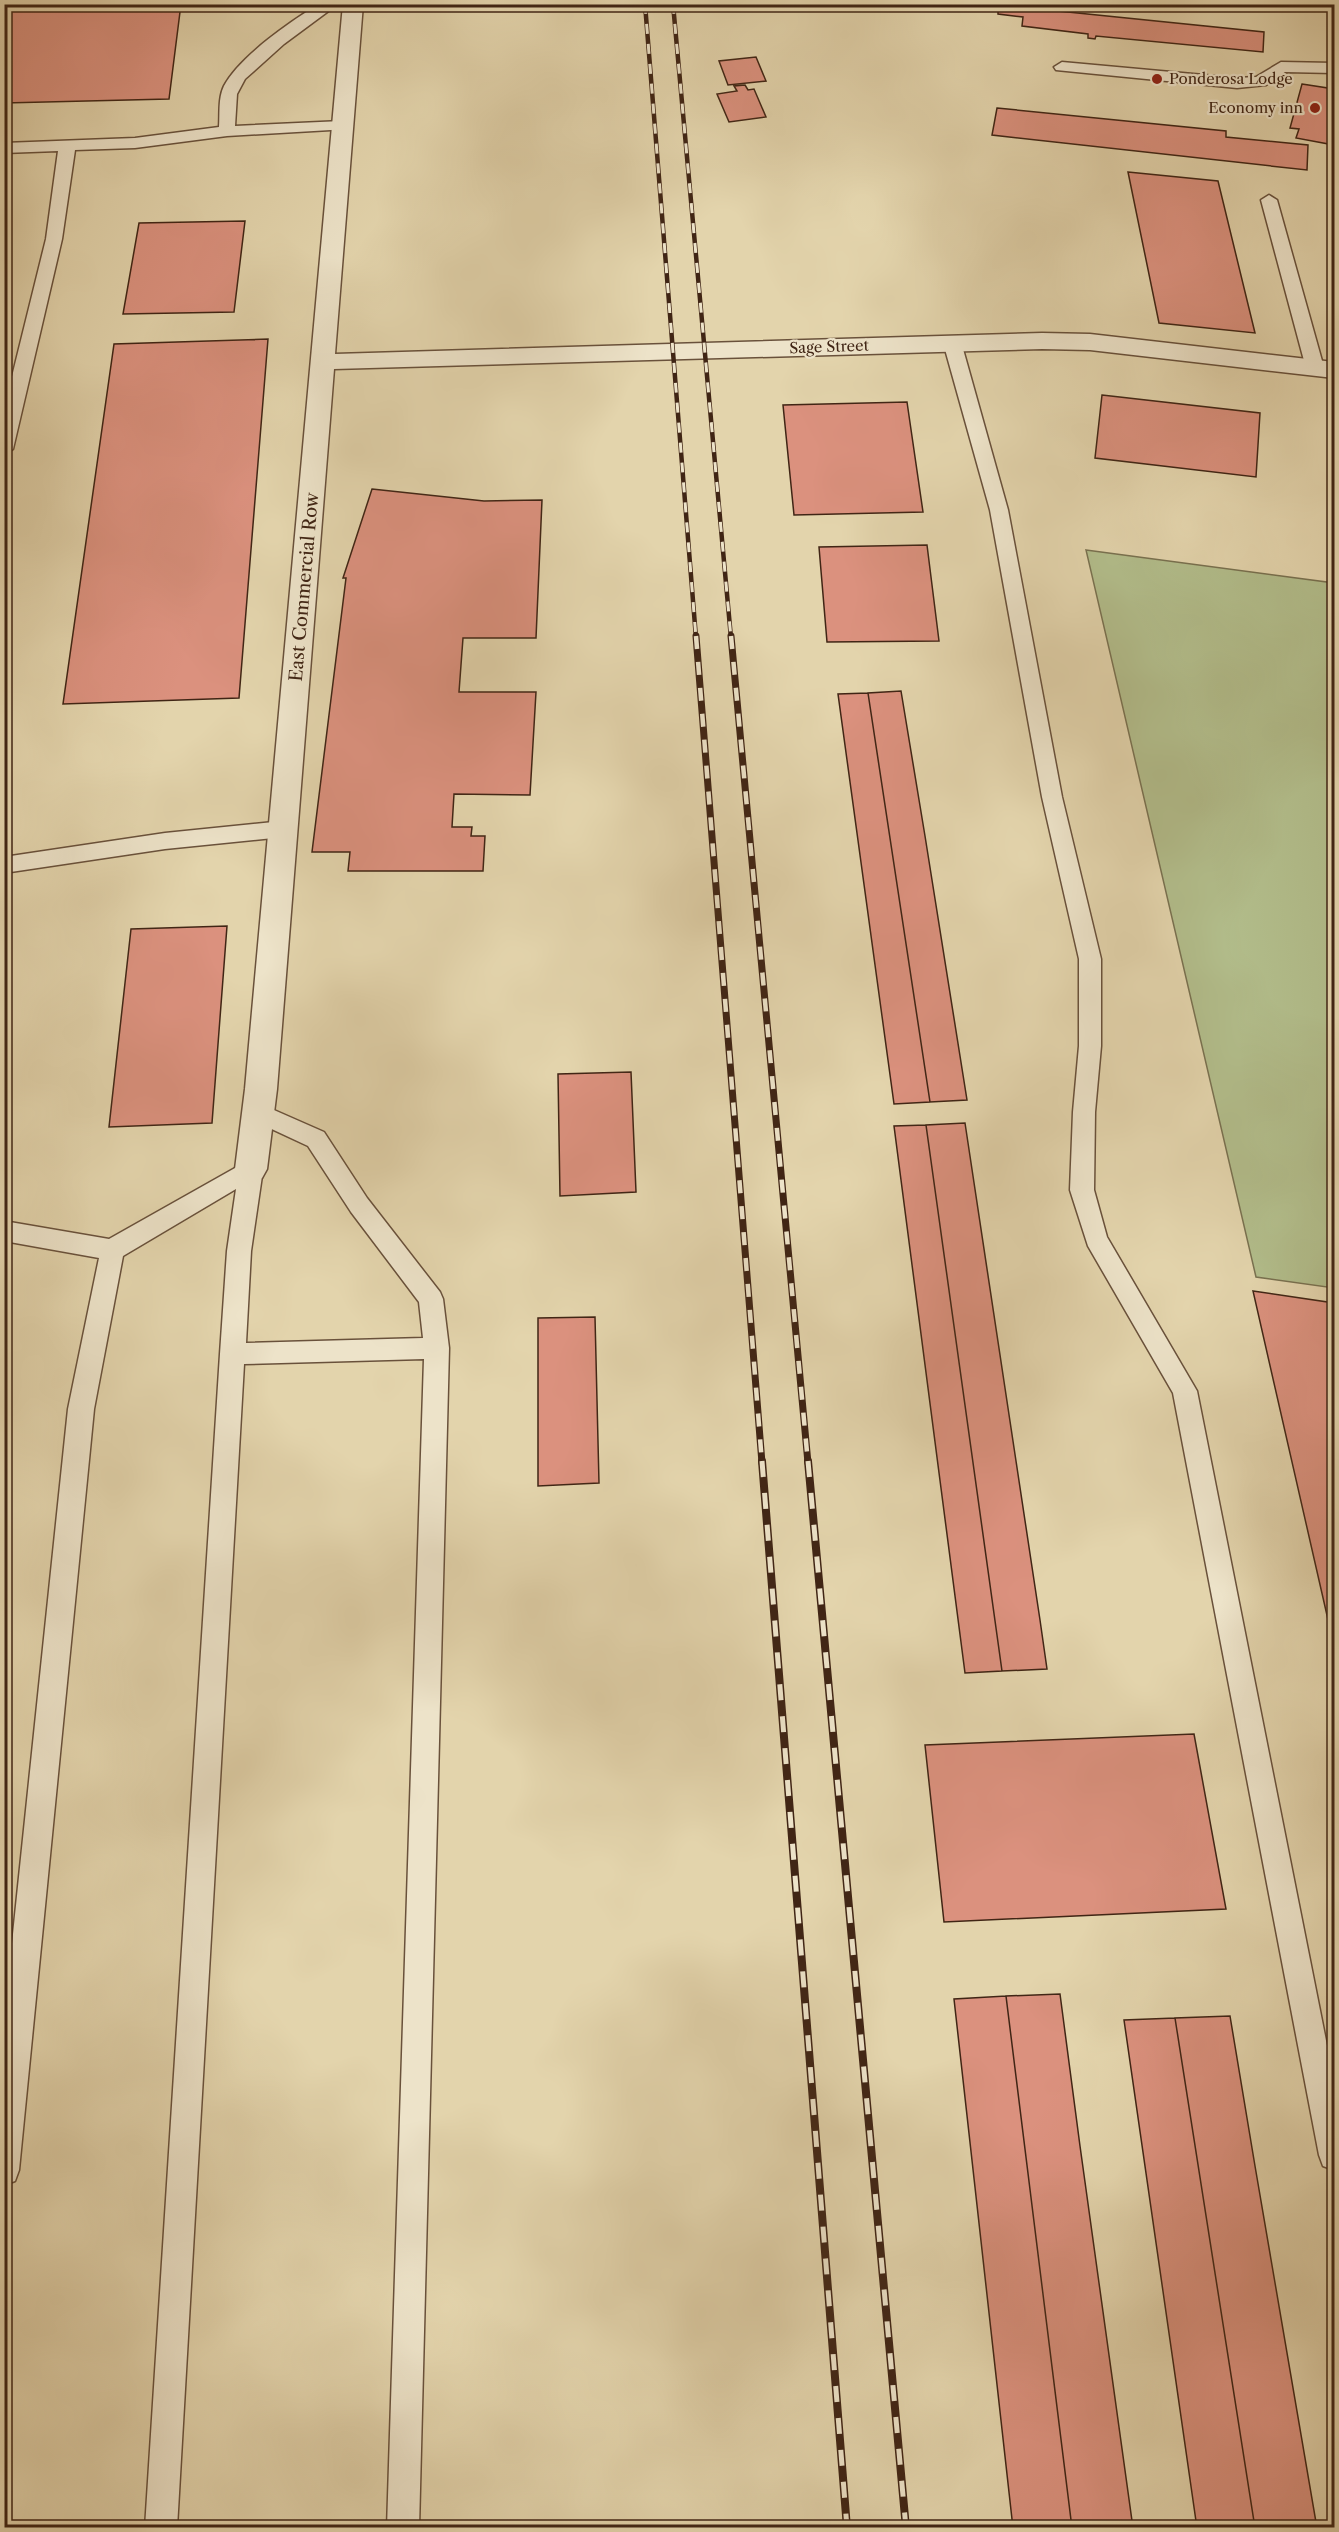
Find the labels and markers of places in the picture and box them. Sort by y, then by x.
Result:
place label: Ponderosa Lodge [1169,69,1293,88]
marker: Ponderosa Lodge [1150,72,1164,86]
place label: Economy inn [1208,98,1304,117]
marker: Economy inn [1308,101,1322,115]

